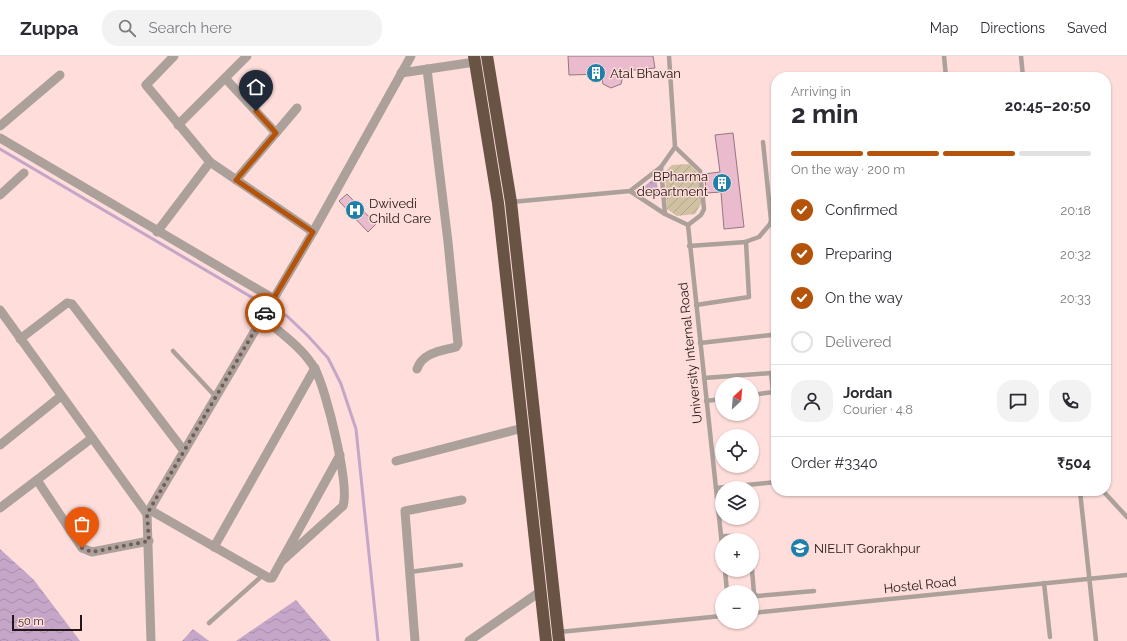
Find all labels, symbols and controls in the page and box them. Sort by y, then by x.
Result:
search box [102,10,382,46]
text: Zuppa [20,17,78,39]
icon: search [116,17,138,39]
text: Search here [148,19,232,37]
text: Map [930,20,958,36]
text: Directions [980,20,1045,36]
text: Saved [1067,20,1107,36]
building icon: Atal Bhavan [585,62,607,84]
place label: Atal Bhavan [610,66,681,81]
pin [239,70,273,111]
icon: home [245,76,267,98]
text: Arriving in [791,84,851,99]
text: 20:45–20:50 [1005,97,1091,115]
text: 2 min [791,99,858,129]
text: On the way · 200 m [791,162,905,177]
place label: BPharma department [637,169,709,199]
building icon: BPharma department [711,172,733,194]
place label: Dwivedi Child Care [369,196,432,226]
hospital icon: Dwivedi Child Care [344,199,366,221]
icon: check [791,199,813,221]
text: Confirmed [825,201,898,219]
text: 20:18 [1061,203,1091,218]
icon: check [791,243,813,265]
text: Preparing [825,245,892,263]
text: 20:32 [1060,247,1091,262]
street label: University Internal Road [675,282,705,424]
icon: check [791,287,813,309]
text: On the way [825,289,903,307]
text: 20:33 [1060,291,1091,306]
courier [245,293,285,333]
icon: car [254,302,276,324]
text: Delivered [825,333,892,351]
north arrow [715,377,759,421]
map controls [715,377,759,629]
button: person [791,380,833,422]
button: chat [997,380,1039,422]
button: phone [1049,380,1091,422]
text: Jordan [843,384,892,402]
text: Courier · 4.8 [843,402,913,417]
button: locate [715,429,759,473]
text: Order #3340 [791,454,878,472]
text: ₹504 [1057,454,1091,472]
button: layers [715,481,759,525]
pin [65,507,99,548]
icon: bag [71,513,93,535]
button: + [715,533,759,577]
school or university icon: NIELIT Gorakhpur [789,537,811,559]
place label: NIELIT Gorakhpur [814,541,921,556]
street label: Hostel Road [883,574,957,596]
button: − [715,585,759,629]
scale bar [12,613,82,632]
text: 50 m [18,615,44,628]

